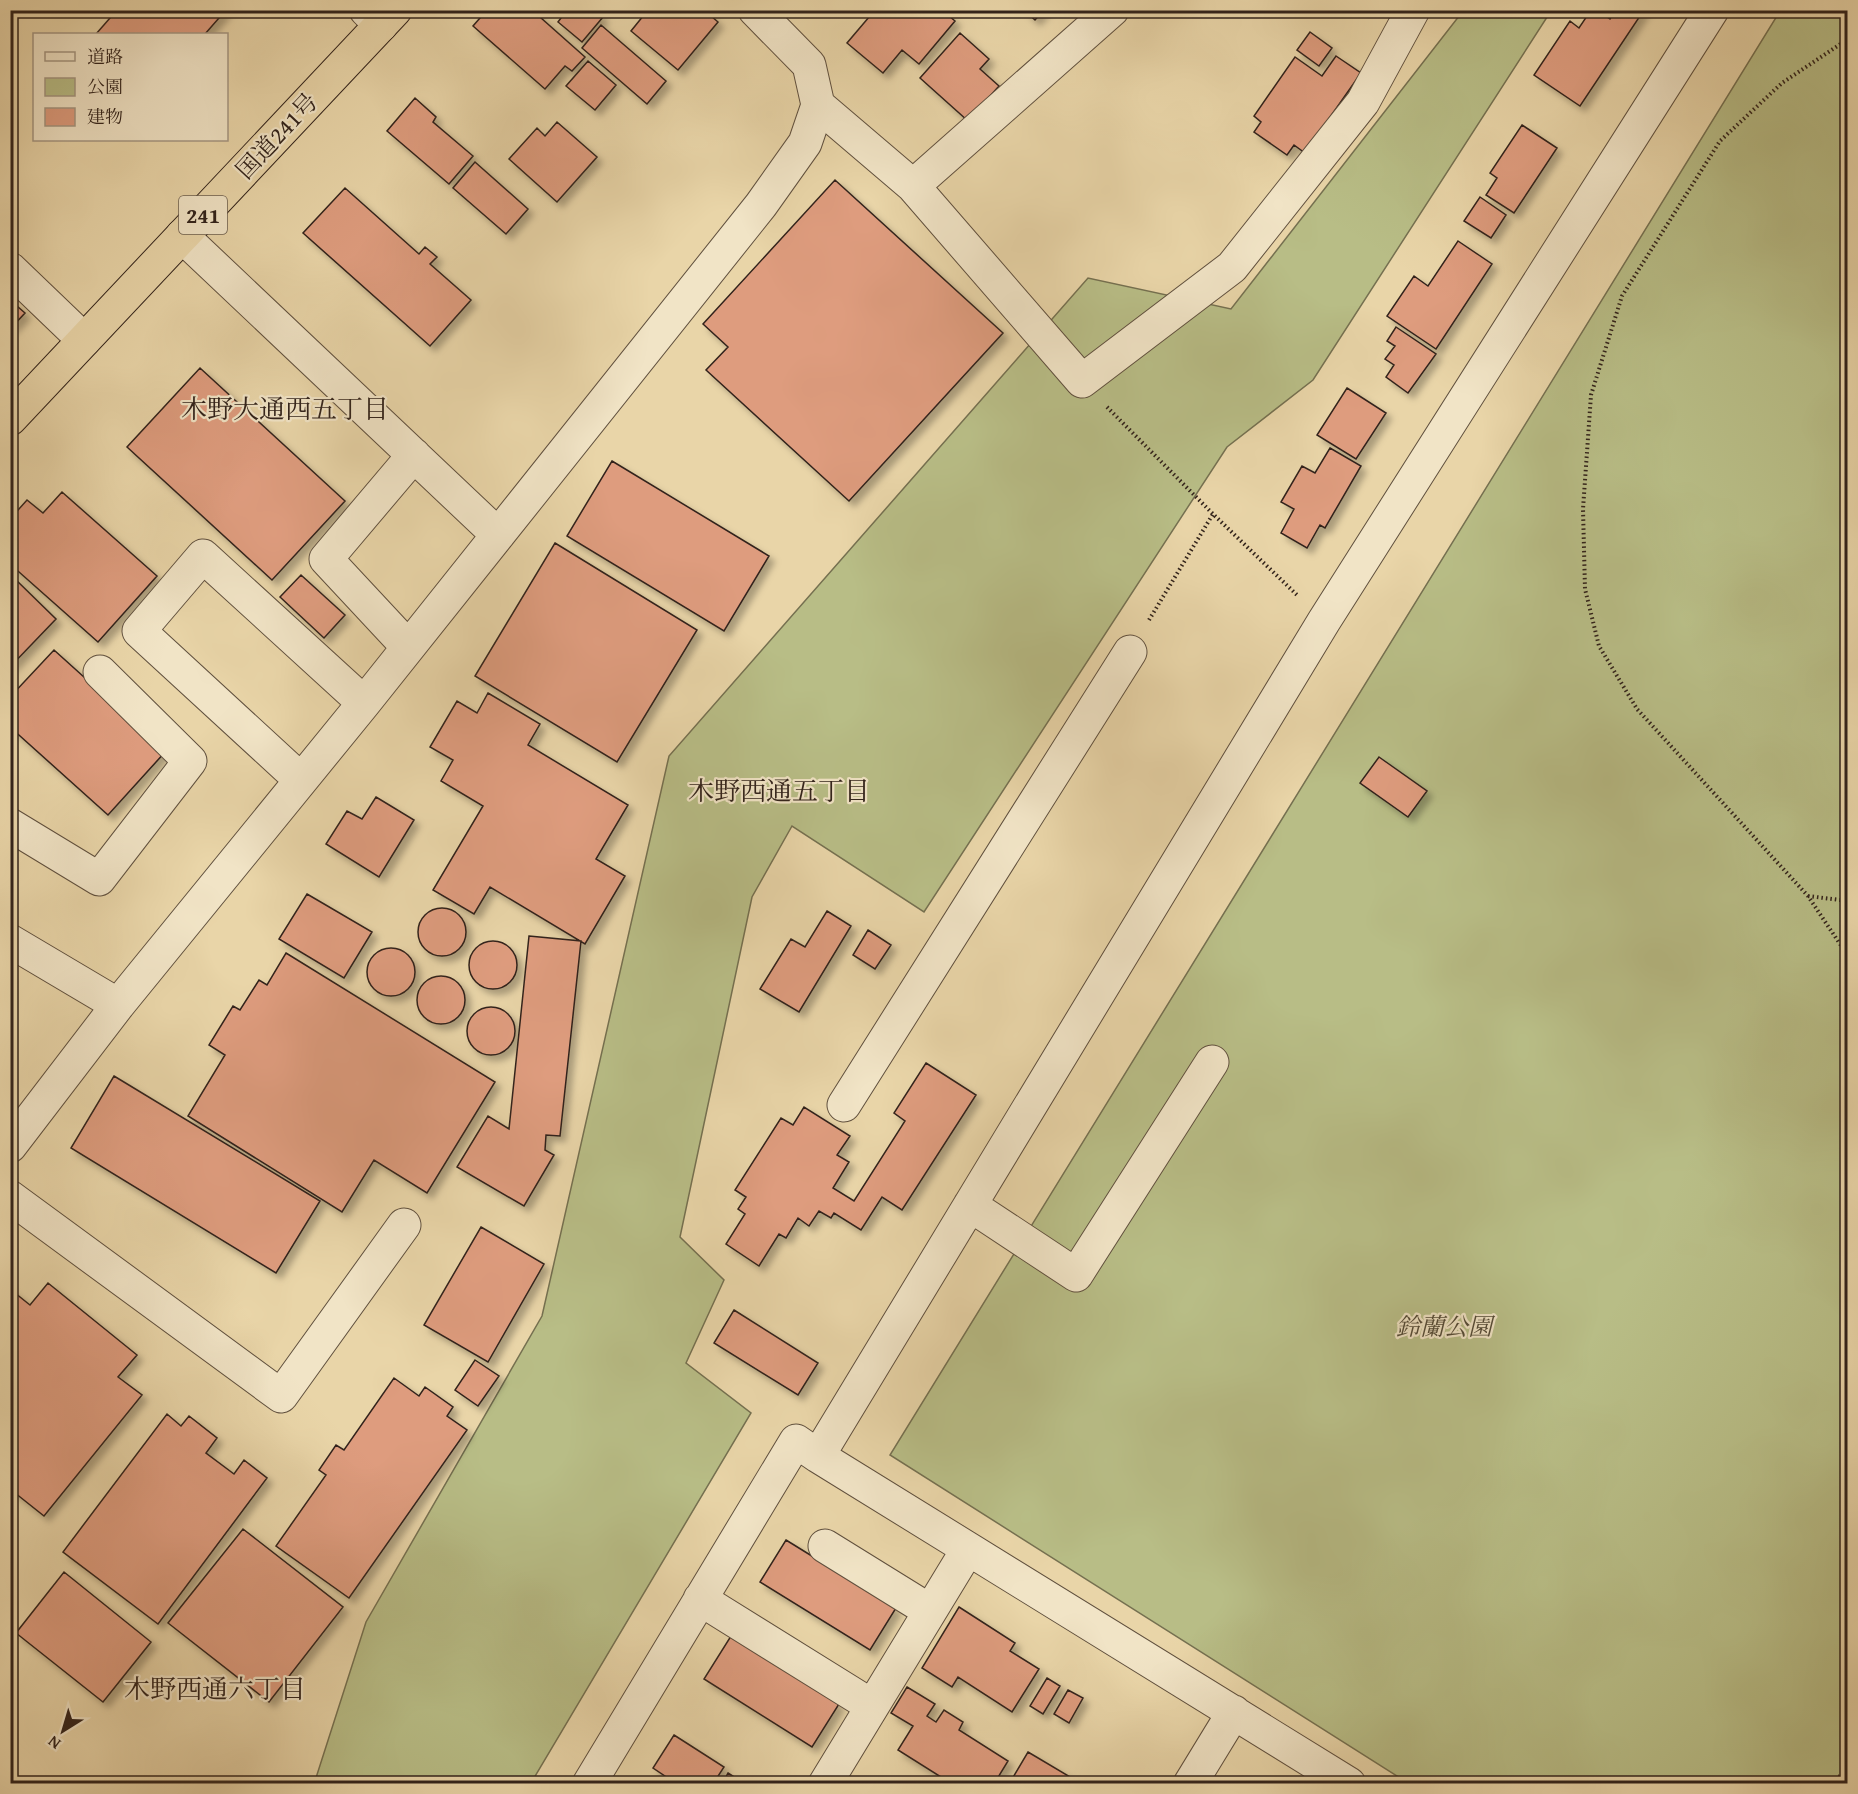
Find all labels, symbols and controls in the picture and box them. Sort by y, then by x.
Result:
legend [33,33,228,141]
text: 道路 [87,43,123,70]
text: 公園 [87,73,123,100]
street label: 国道241号 [227,85,326,187]
text: 建物 [87,103,123,130]
road number: 241 [179,196,227,234]
district label: 木野大通西五丁目 [181,389,389,428]
district label: 木野西通五丁目 [688,771,870,810]
park label: 鈴蘭公園 [1396,1309,1496,1344]
district label: 木野西通六丁目 [124,1669,306,1708]
north arrow [33,1701,93,1761]
text: N [42,1730,65,1756]

